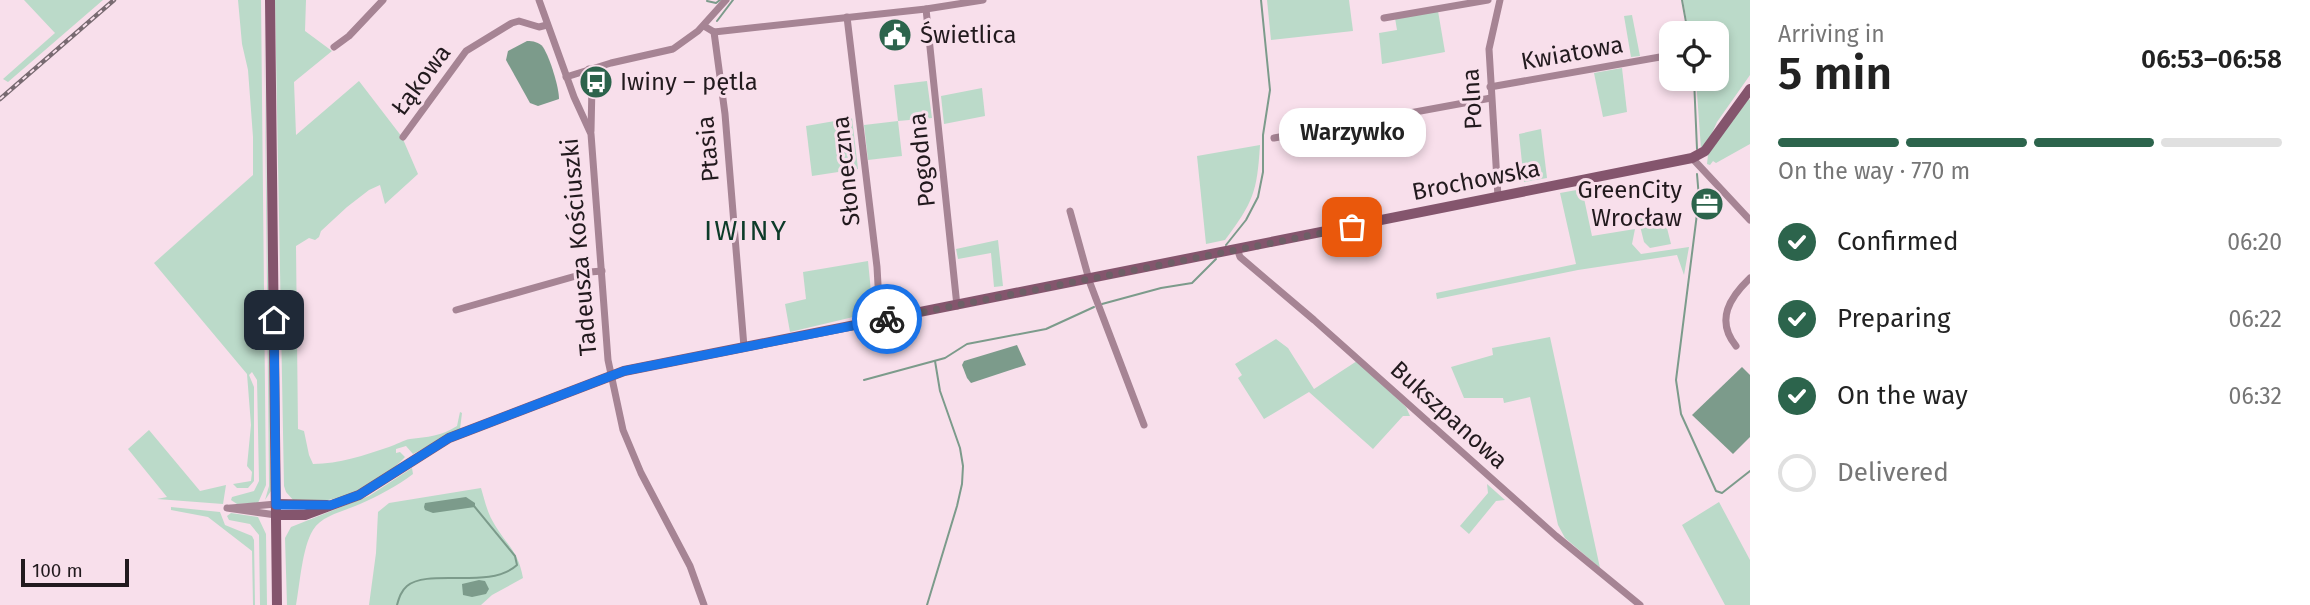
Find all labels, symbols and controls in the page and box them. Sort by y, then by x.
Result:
public building icon: Świetlica [876,16,914,54]
place label: Świetlica [920,20,1017,49]
text: Arriving in [1778,20,1885,48]
map controls [1659,21,1729,91]
button: locate [1659,21,1729,91]
street label: Kwiatowa [1519,30,1625,76]
street label: Łąkowa [385,39,457,121]
text: 06:53–06:58 [2141,44,2282,75]
text: 5 min [1778,46,1892,101]
bus stop icon: Iwiny – pętla [577,63,615,101]
place label: Iwiny – pętla [620,68,758,96]
street label: Polna [1456,68,1488,130]
callout: Warzywko [1278,108,1426,157]
street label: Pogodna [903,111,941,209]
street label: Ptasia [691,115,725,183]
street label: Słoneczna [826,115,866,227]
text: Warzywko [1300,118,1405,146]
street label: Tadeusza Kościuszki [556,137,602,357]
street label: Brochowska [1409,154,1543,206]
text: On the way · 770 m [1778,157,1970,185]
place label: GreenCity Wrocław [1578,176,1682,232]
office icon: GreenCity Wrocław [1688,185,1726,223]
pin [1322,197,1382,257]
icon: bag [1333,208,1371,246]
district label: IWINY [704,214,788,247]
icon: check [1778,223,1816,261]
text: Confirmed [1837,226,1958,257]
text: 06:20 [2227,228,2282,256]
courier [852,284,922,354]
pin [244,290,304,350]
icon: bike [868,300,906,338]
icon: check [1778,300,1816,338]
icon: home [255,301,293,339]
text: Preparing [1837,303,1950,334]
text: 06:22 [2229,305,2282,333]
street label: Bukszpanowa [1385,355,1513,475]
icon: check [1778,377,1816,415]
text: On the way [1837,380,1968,411]
text: 06:32 [2229,382,2282,410]
text: Delivered [1837,457,1949,488]
scale bar [21,556,130,588]
text: 100 m [32,559,83,582]

